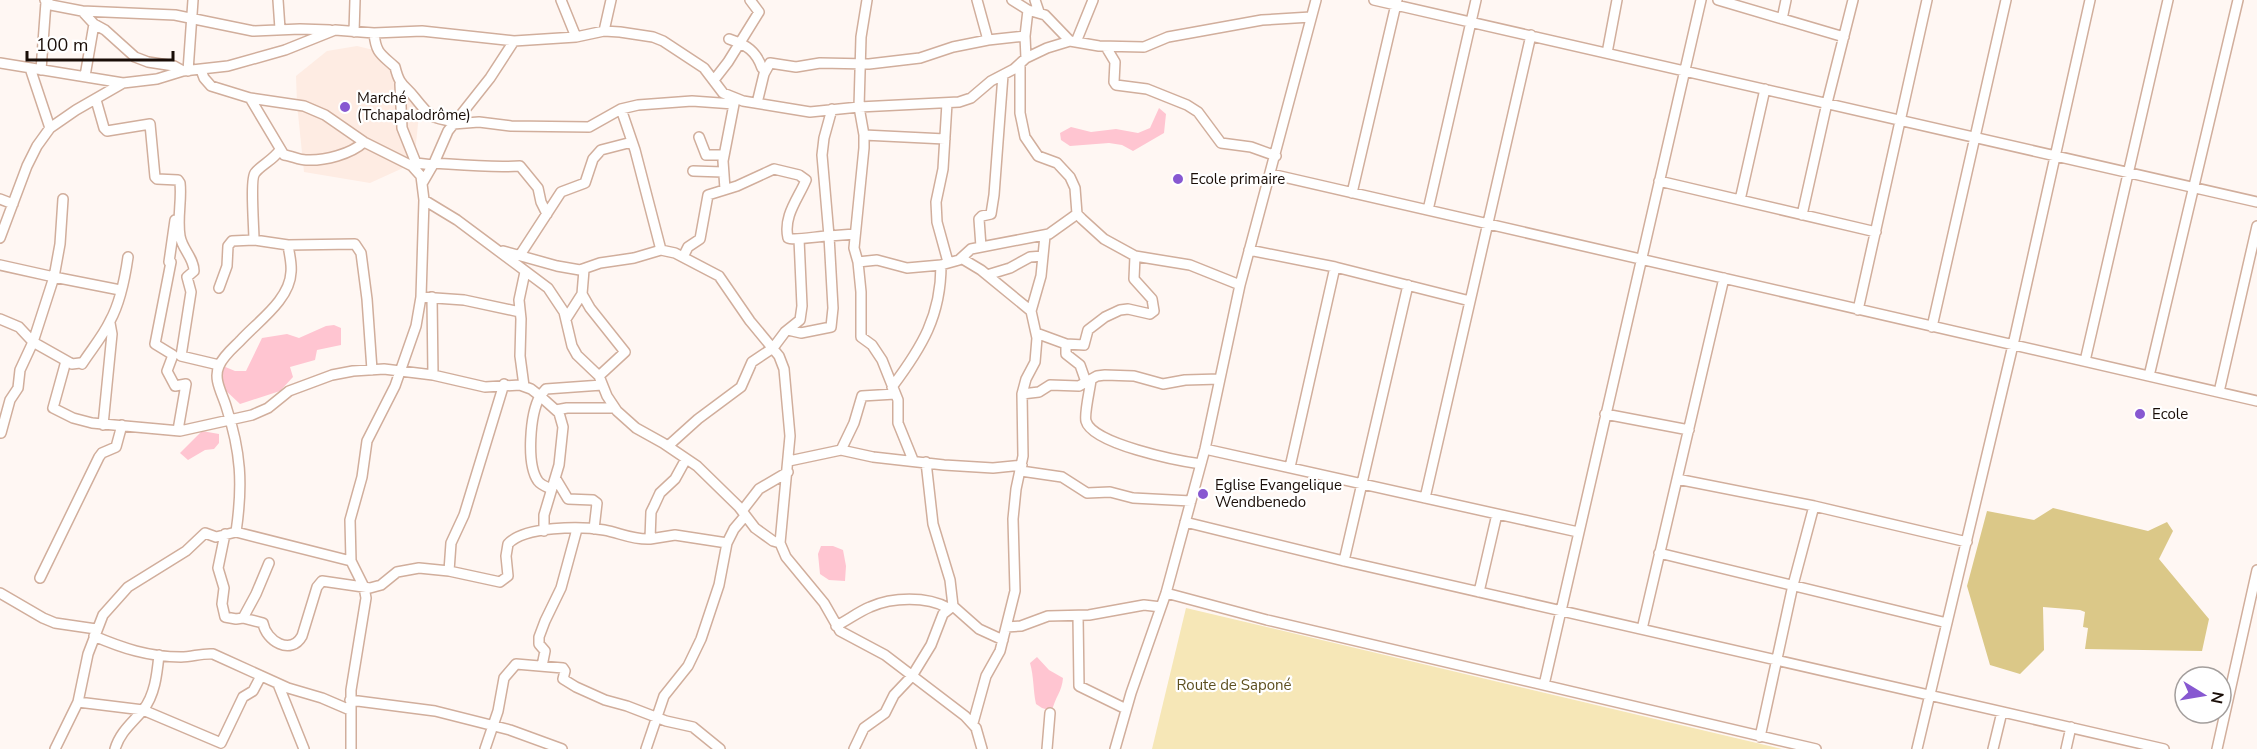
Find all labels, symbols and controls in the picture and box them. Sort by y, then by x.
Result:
scale bar [27,24,172,62]
text: 100 m [36,33,88,57]
place label: Marché (Tchapalodrôme) [357,88,471,125]
marker: Marché (Tchapalodrôme) [338,100,352,114]
place label: Ecole primaire [1190,169,1285,189]
marker: Ecole primaire [1171,172,1185,186]
place label: Ecole [2152,404,2188,424]
marker: Ecole [2133,407,2147,421]
place label: Eglise Evangelique Wendbenedo [1215,475,1342,512]
marker: Eglise Evangelique Wendbenedo [1196,487,1210,501]
north arrow [2173,665,2233,725]
park label: Route de Saponé [1177,675,1291,695]
text: N [2205,690,2229,706]

